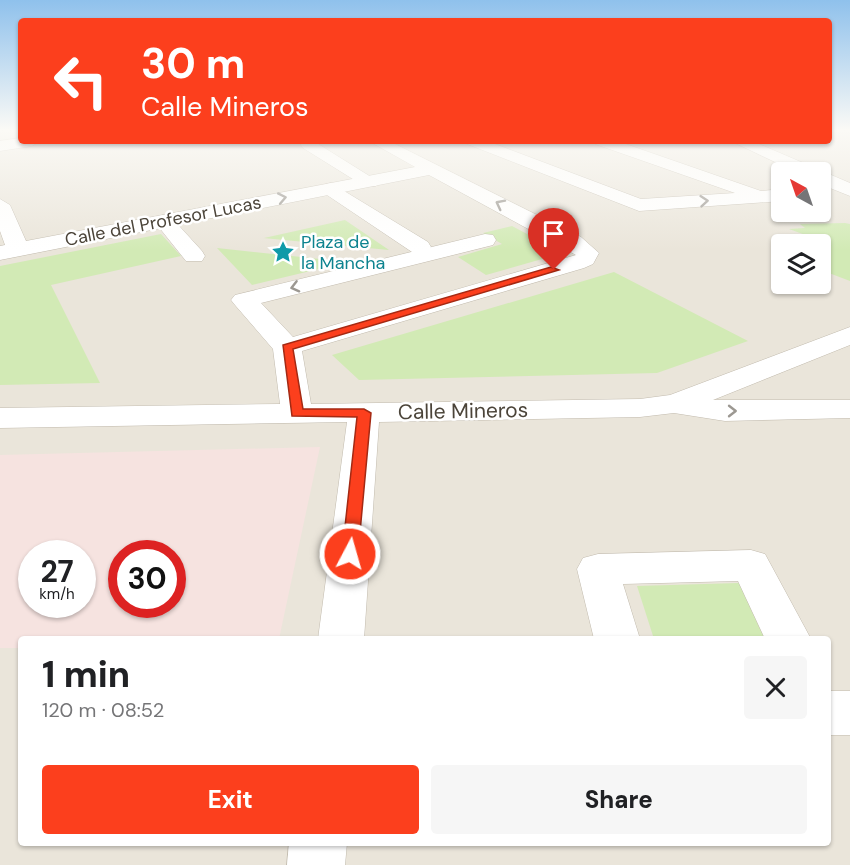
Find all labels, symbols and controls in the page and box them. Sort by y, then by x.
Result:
text: 30 m [141,36,245,91]
icon: left [42,42,120,120]
text: Calle Mineros [141,89,309,124]
north arrow [771,162,831,222]
map controls [771,162,831,294]
street label: Calle del Profesor Lucas [63,190,263,252]
one-way arrow [277,192,287,205]
one-way arrow [699,195,708,208]
one-way arrow [496,200,507,212]
pin [528,208,579,270]
icon: arrive [537,217,570,250]
place label: Plaza de la Mancha [301,230,385,275]
button: layers [771,234,831,294]
place icon: Plaza de la Mancha [270,239,296,265]
one-way arrow [291,280,301,293]
street label: Calle Mineros [398,396,528,426]
one-way arrow [727,404,736,417]
position arrow [318,522,382,586]
speed limit sign: 30 [108,540,186,618]
text: 27 [40,552,74,591]
text: km/h [39,584,75,604]
text: 1 min [42,651,130,698]
button: close [744,656,807,719]
text: 120 m · 08:52 [42,697,164,723]
button: Exit [42,765,419,834]
button: Share [431,765,807,834]

